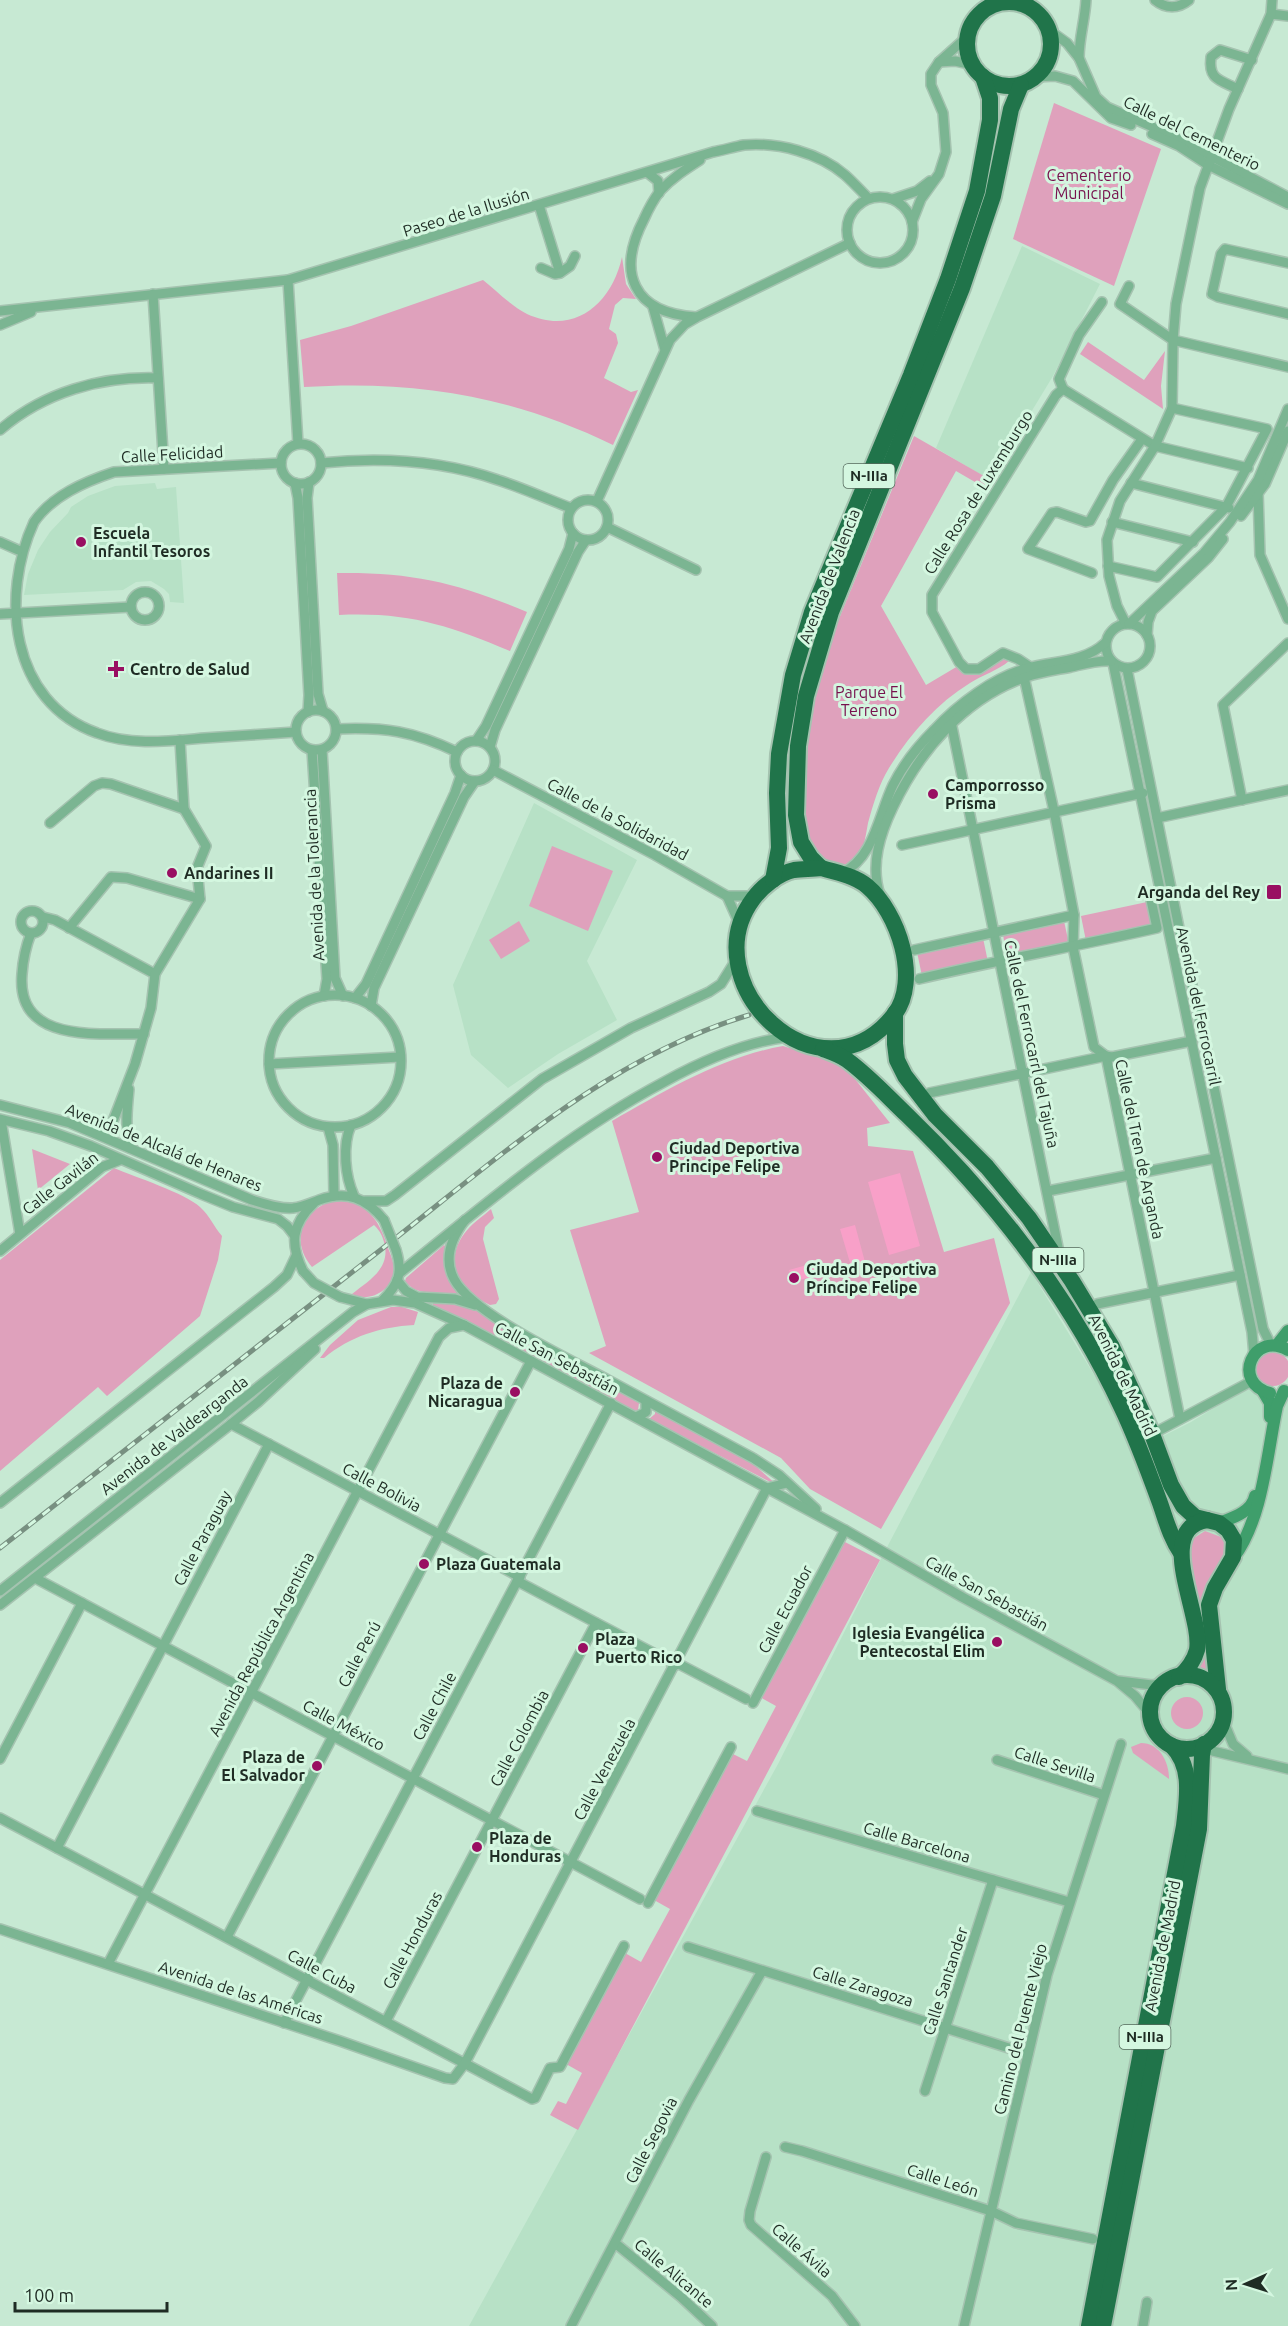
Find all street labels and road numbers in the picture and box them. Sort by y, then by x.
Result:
street label: Calle del Cementerio [1121,92,1263,174]
street label: Paseo de la Ilusión [401,184,531,240]
street label: Calle Rosa de Luxemburgo [920,407,1036,577]
street label: Calle Felicidad [120,442,224,466]
road number: N-IIIa [844,464,894,488]
street label: Avenida de Valencia [795,506,863,646]
street label: Calle de la Solidaridad [544,774,692,864]
street label: Avenida de la Tolerancia [300,788,328,962]
street label: Avenida del Ferrocarril [1173,925,1225,1087]
street label: Calle del Ferrocarrl del Tajuña [1001,938,1063,1150]
street label: Calle del Tren de Arganda [1112,1057,1168,1241]
street label: Avenida de Alcalá de Henares [63,1099,265,1195]
street label: Calle Gavilán [19,1148,101,1218]
road number: N-IIIa [1032,1248,1084,1272]
street label: Avenida de Madrid [1086,1311,1160,1439]
street label: Calle San Sebastián [492,1318,622,1398]
street label: Avenida de Valdearganda [97,1372,251,1498]
street label: Calle Bolivia [340,1459,424,1515]
street label: Calle Paraguay [169,1487,235,1589]
street label: Avenida República Argentina [205,1549,317,1739]
street label: Calle San Sebastián [922,1552,1052,1634]
street label: Calle Ecuador [754,1562,816,1656]
street label: Calle Perú [334,1618,384,1690]
street label: Calle Chile [408,1669,460,1743]
street label: Calle Colombia [486,1687,552,1789]
street label: Calle México [300,1696,388,1754]
street label: Calle Venezuela [570,1715,638,1823]
street label: Calle Sevilla [1012,1742,1098,1786]
street label: Calle Barcelona [861,1818,973,1866]
street label: Avenida de Madrid [1140,1879,1184,2013]
street label: Calle Honduras [379,1888,445,1992]
street label: Calle Santander [919,1925,971,2037]
street label: Camino del Puente Viejo [990,1941,1050,2117]
street label: Calle Cuba [285,1945,359,1997]
street label: Avenida de las Américas [157,1957,325,2027]
street label: Calle Zaragoza [810,1962,916,2010]
road number: N-IIIa [1120,2025,1170,2049]
street label: Calle Segovia [622,2094,680,2186]
street label: Calle León [905,2160,981,2200]
street label: Calle Ávila [768,2218,837,2281]
street label: Calle Alicante [631,2235,717,2311]

